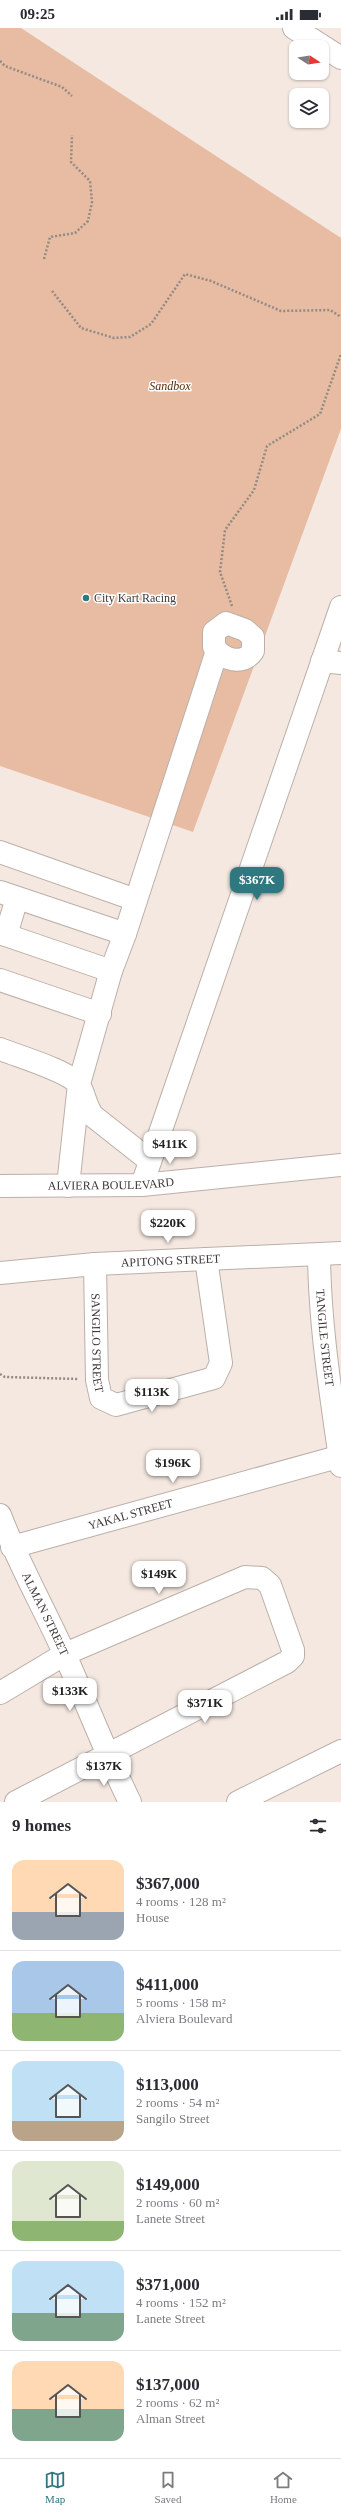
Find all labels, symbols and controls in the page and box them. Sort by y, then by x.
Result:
text: 09:25 [20,6,55,22]
north arrow [289,40,329,80]
map controls [289,40,329,128]
button: layers [289,88,329,128]
park label: Sandbox [149,379,191,393]
place label: City Kart Racing [94,591,176,605]
marker: City Kart Racing [81,593,91,603]
pin: $367K [229,867,285,901]
text: $367K [239,872,275,887]
pin: $411K [142,1131,198,1165]
text: $411K [152,1136,188,1151]
street label: ALVIERA BOULEVARD [48,1175,175,1193]
pin: $220K [140,1210,196,1244]
text: $220K [150,1215,186,1230]
street label: APITONG STREET [120,1251,221,1270]
street label: TANGILE STREET [313,1289,337,1388]
street label: SANGILO STREET [89,1293,107,1395]
pin: $113K [124,1379,180,1413]
text: $113K [134,1384,170,1399]
pin: $196K [145,1450,201,1484]
text: $196K [155,1455,191,1470]
street label: YAKAL STREET [87,1496,175,1533]
pin: $149K [131,1561,187,1595]
text: $149K [141,1566,177,1581]
street label: ALMAN STREET [19,1570,72,1659]
pin: $133K [42,1678,98,1712]
text: $133K [52,1683,88,1698]
pin: $371K [177,1690,233,1724]
text: $371K [187,1695,223,1710]
pin: $137K [76,1753,132,1787]
text: $137K [86,1758,122,1773]
icon: filters [307,1815,329,1837]
text: 9 homes [12,1816,71,1835]
text: $367,000 [136,1874,200,1893]
icon: home [44,1876,92,1924]
text: 4 rooms · 128 m² [136,1894,226,1909]
text: House [136,1910,169,1925]
text: $411,000 [136,1975,199,1994]
icon: home [44,1977,92,2025]
text: 5 rooms · 158 m² [136,1995,226,2010]
text: Alviera Boulevard [136,2011,232,2026]
text: $113,000 [136,2075,199,2094]
icon: home [44,2077,92,2125]
text: 2 rooms · 54 m² [136,2095,219,2110]
text: Sangilo Street [136,2111,209,2126]
text: $149,000 [136,2175,200,2194]
icon: home [44,2177,92,2225]
text: 2 rooms · 60 m² [136,2195,219,2210]
text: Lanete Street [136,2211,205,2226]
text: $371,000 [136,2275,200,2294]
icon: home [44,2277,92,2325]
text: 4 rooms · 152 m² [136,2295,226,2310]
text: Lanete Street [136,2311,205,2326]
text: $137,000 [136,2375,200,2394]
icon: home [44,2377,92,2425]
text: 2 rooms · 62 m² [136,2395,219,2410]
text: Alman Street [136,2411,205,2426]
tab: Map [44,2469,66,2505]
tab: Saved [155,2469,182,2505]
tab: Home [270,2469,297,2505]

